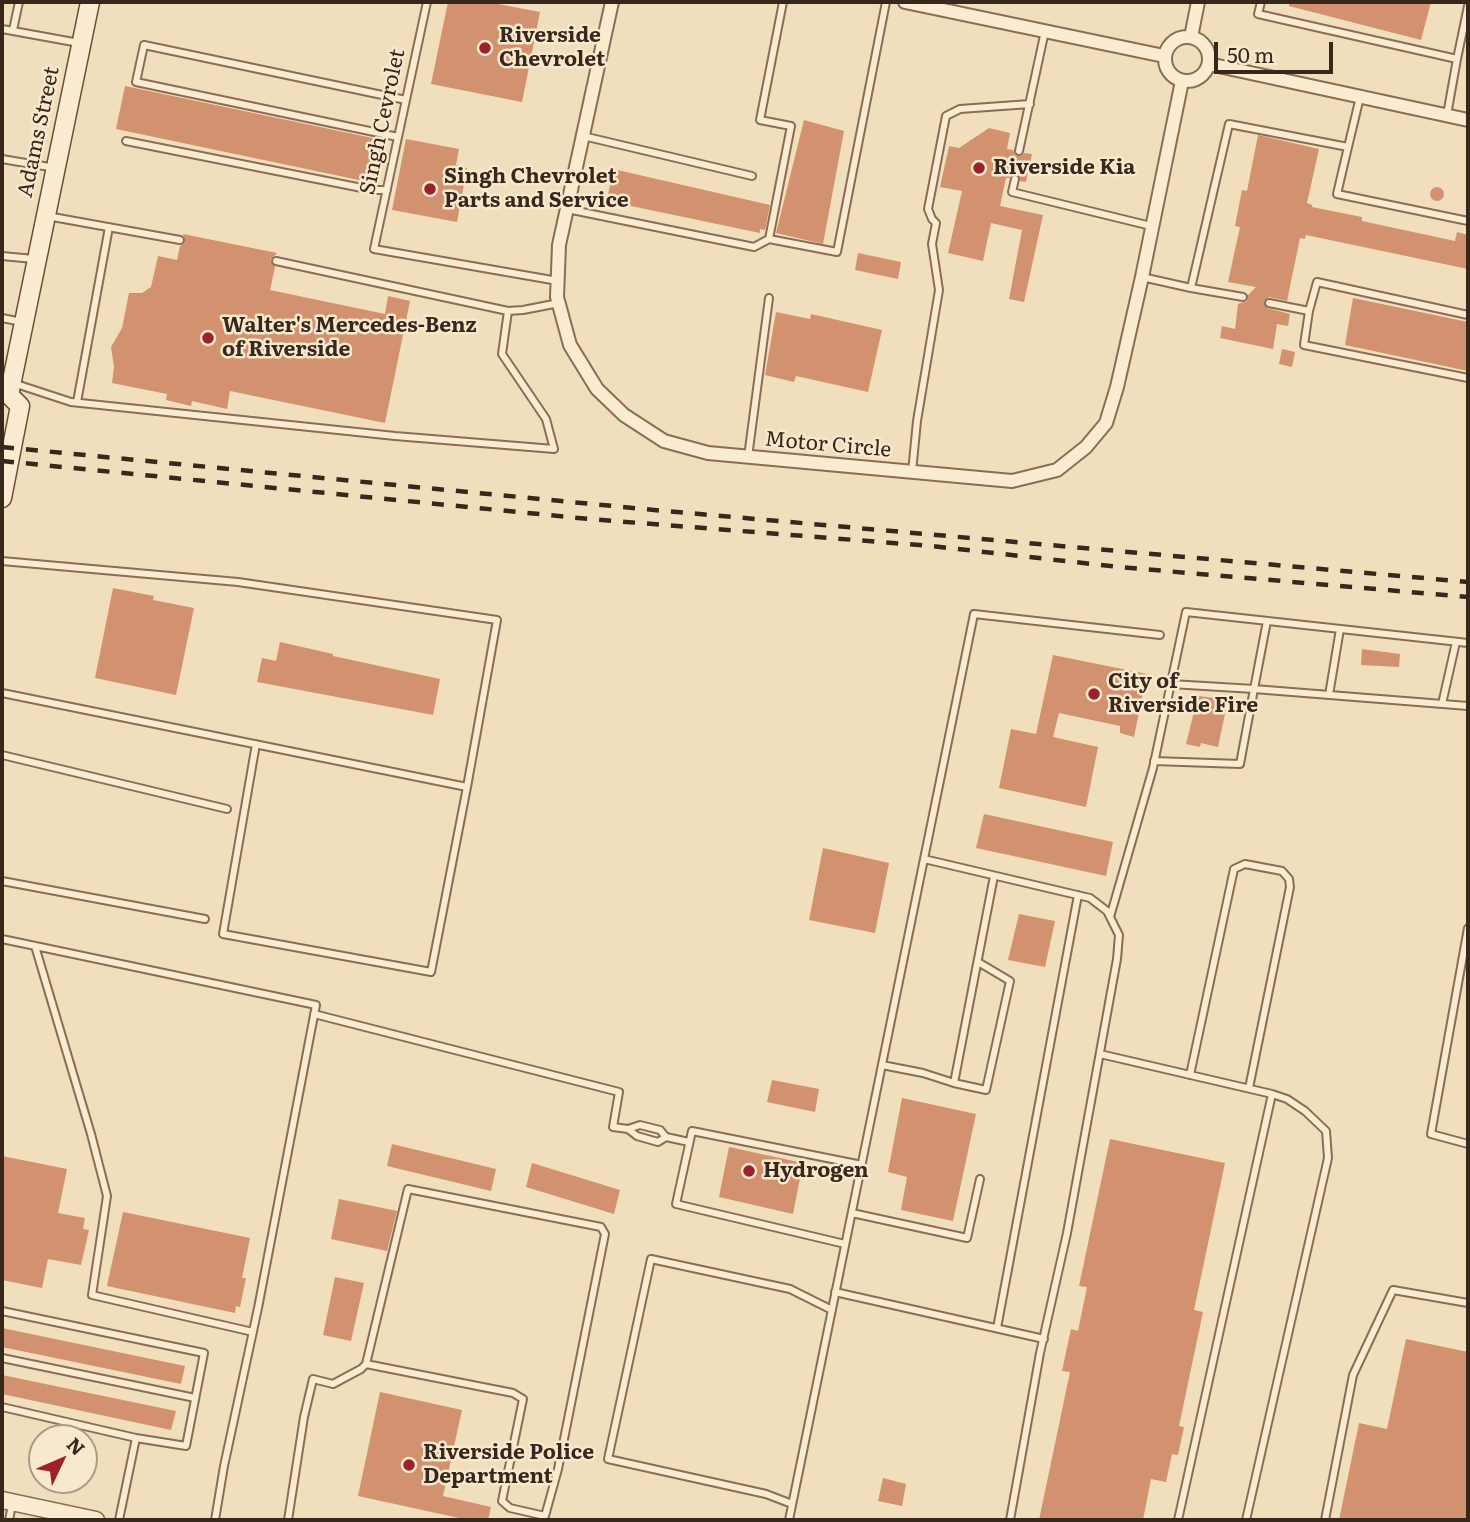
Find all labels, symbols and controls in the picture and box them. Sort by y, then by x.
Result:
place label: Riverside Chevrolet [499,23,605,73]
scale bar [1218,28,1337,72]
text: 50 m [1227,38,1274,69]
marker: Riverside Chevrolet [477,40,493,56]
street label: Singh Cevrolet [355,47,411,197]
street label: Adams Street [13,64,65,200]
place label: Riverside Kia [993,155,1135,181]
marker: Riverside Kia [971,160,987,176]
place label: Singh Chevrolet Parts and Service [444,164,629,214]
marker: Singh Chevrolet Parts and Service [422,181,438,197]
place label: Walter's Mercedes-Benz of Riverside [222,313,477,363]
marker: Walter's Mercedes-Benz of Riverside [200,330,216,346]
street label: Motor Circle [764,427,892,463]
place label: City of Riverside Fire [1108,669,1258,719]
marker: City of Riverside Fire [1086,686,1102,702]
place label: Hydrogen [763,1158,869,1184]
marker: Hydrogen [741,1163,757,1179]
north arrow [28,1424,98,1494]
text: N [61,1430,92,1461]
place label: Riverside Police Department [423,1440,594,1490]
marker: Riverside Police Department [401,1457,417,1473]

